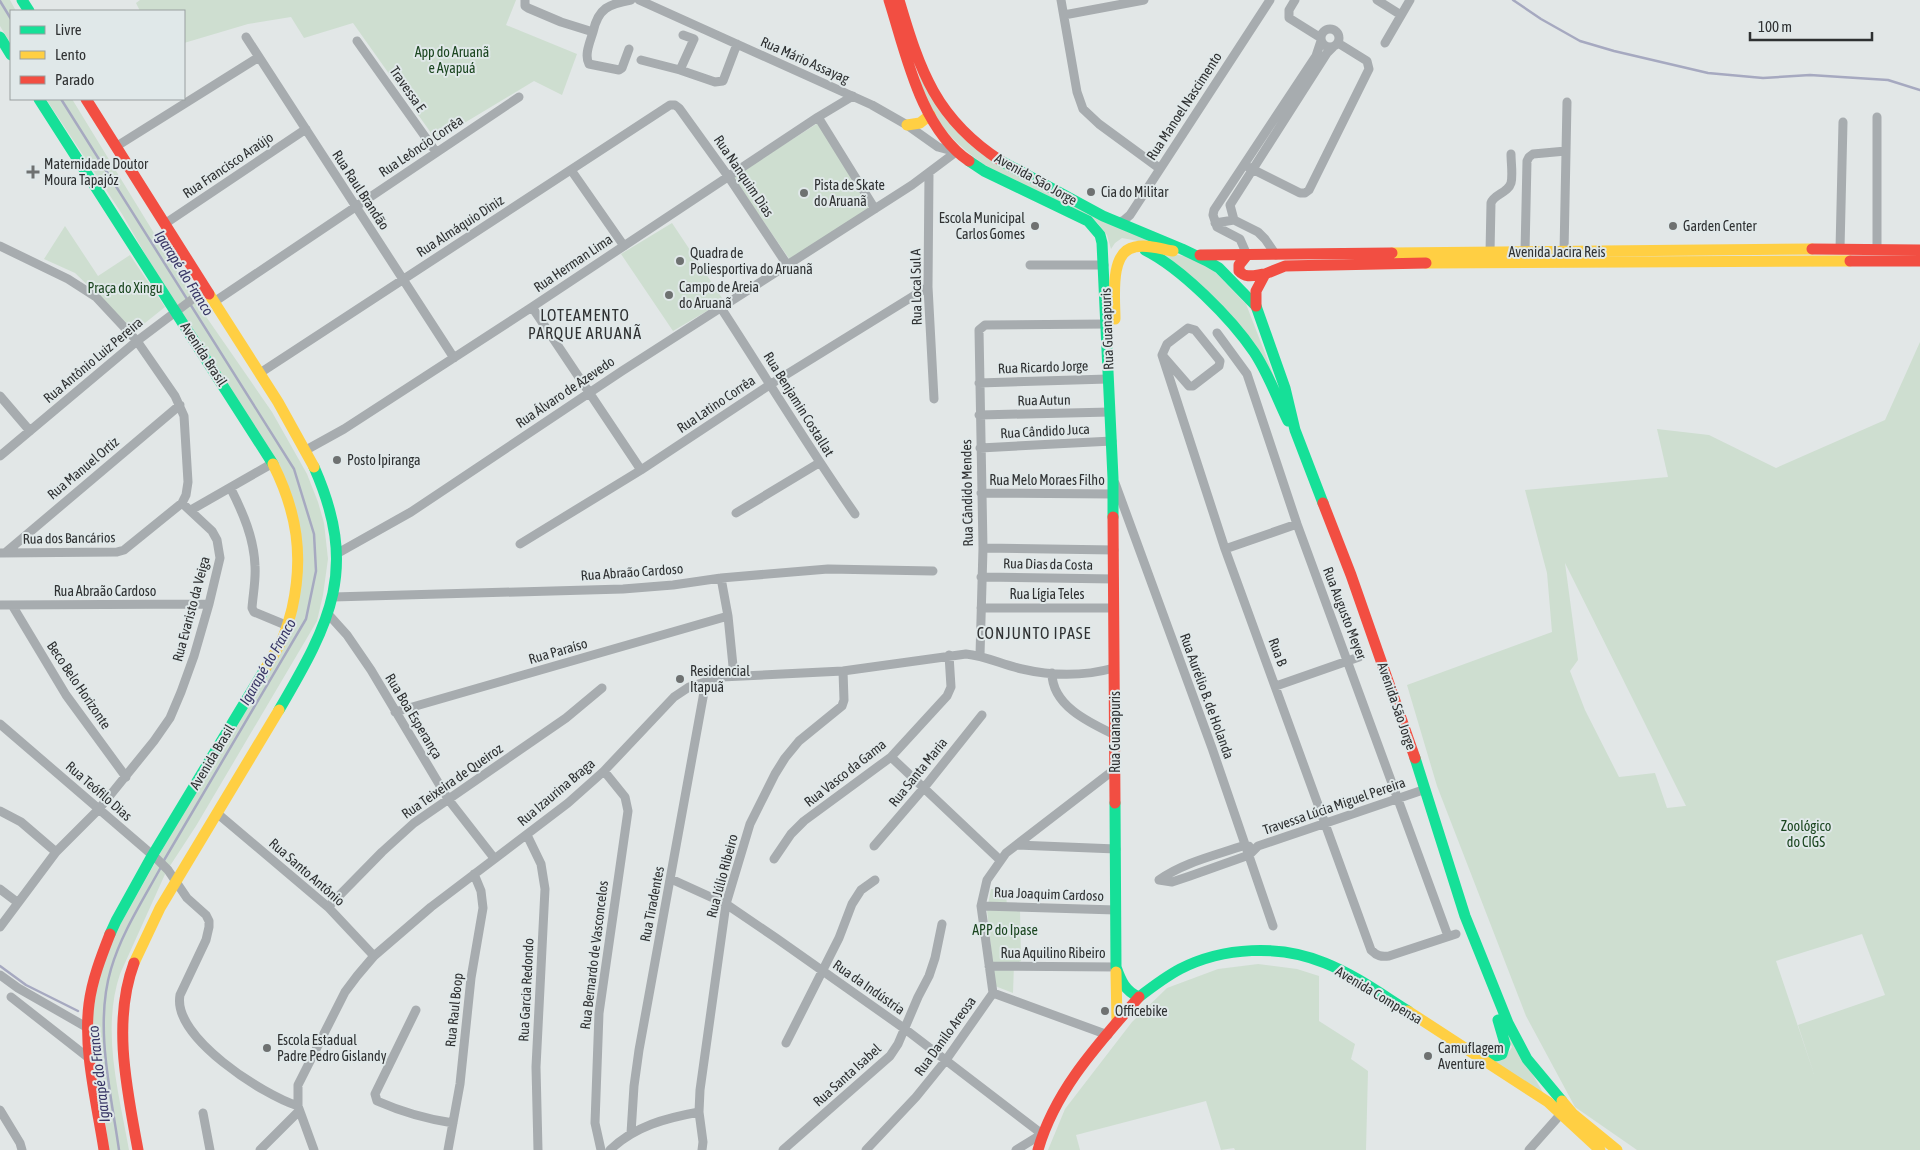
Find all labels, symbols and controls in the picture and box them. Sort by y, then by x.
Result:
legend [10,10,185,100]
scale bar [1750,10,1872,42]
text: 100 m [1758,18,1792,35]
text: Livre [55,21,82,38]
street label: Rua Mário Assayag [758,33,852,87]
park label: App do Aruanã e Ayapuá [415,44,489,76]
text: Lento [55,46,86,63]
street label: Rua Manoel Nascimento [1143,49,1225,163]
street label: Travessa E [387,63,429,115]
text: Parado [55,71,94,88]
street label: Rua Leôncio Corrêa [376,112,466,180]
street label: Rua Francisco Araújo [180,129,276,201]
street label: Rua Nanquim Dias [711,132,777,220]
street label: Rua Raul Brandão [329,147,393,233]
street label: Avenida São Jorge [992,150,1080,208]
place label: Maternidade Doutor Moura Tapajóz [44,156,149,188]
marker: Maternidade Doutor Moura Tapajóz [26,165,40,179]
place label: Pista de Skate do Aruanã [814,177,885,209]
place label: Cia do Militar [1101,184,1169,200]
marker: Cia do Militar [1085,186,1097,198]
marker: Pista de Skate do Aruanã [798,187,810,199]
street label: Rua Almáquio Diniz [413,192,507,260]
place label: Escola Municipal Carlos Gomes [939,210,1025,242]
place label: Garden Center [1683,218,1757,234]
marker: Escola Municipal Carlos Gomes [1029,220,1041,232]
marker: Garden Center [1667,220,1679,232]
water label: Igarapé do Franco [151,227,217,318]
street label: Rua Herman Lima [531,231,615,295]
street label: Avenida Jacira Reis [1508,244,1606,260]
place label: Quadra de Poliesportiva do Aruanã [690,245,813,277]
street label: Rua Local Sul A [907,248,925,325]
marker: Quadra de Poliesportiva do Aruanã [674,255,686,267]
place label: Campo de Areia do Aruanã [679,279,759,311]
park label: Praça do Xingu [87,280,163,296]
street label: Rua Guanapuris [1098,288,1116,370]
marker: Campo de Areia do Aruanã [663,289,675,301]
district label: LOTEAMENTO PARQUE ARUANÃ [528,306,642,342]
street label: Rua Antônio Luiz Pereira [40,314,146,406]
street label: Avenida Brasil [177,319,231,389]
street label: Rua Benjamin Costallat [760,349,838,459]
street label: Rua Álvaro de Azevedo [513,353,617,431]
street label: Rua Ricardo Jorge [998,357,1088,377]
street label: Rua Latino Corrêa [674,372,758,436]
street label: Rua Autun [1017,392,1071,408]
street label: Rua Cândido Juca [1000,421,1090,441]
street label: Rua Manuel Ortiz [44,434,122,502]
street label: Rua Cândido Mendes [958,439,976,547]
place label: Posto Ipiranga [347,452,420,468]
marker: Posto Ipiranga [331,454,343,466]
street label: Rua Melo Moraes Filho [989,472,1105,488]
street label: Rua dos Bancários [22,529,116,547]
street label: Rua Evaristo da Veiga [169,555,213,663]
street label: Rua Dias da Costa [1003,555,1093,573]
street label: Rua Abraão Cardoso [580,560,684,584]
street label: Rua Augusto Meyer [1320,565,1370,662]
street label: Rua Abraão Cardoso [54,583,156,599]
street label: Rua Lígia Teles [1009,586,1085,602]
water label: Igarapé do Franco [236,615,299,708]
district label: CONJUNTO IPASE [977,624,1091,642]
street label: Rua Aurélio B. de Holanda [1177,631,1237,761]
street label: Rua Paraíso [527,635,589,667]
street label: Rua B [1266,636,1291,669]
street label: Beco Belo Horizonte [44,638,114,732]
street label: Avenida São Jorge [1375,660,1419,752]
place label: Residencial Itapuã [690,663,750,695]
street label: Rua Boa Esperança [382,670,446,762]
marker: Residencial Itapuã [674,673,686,685]
street label: Rua Guanapuris [1107,691,1123,773]
street label: Avenida Brasil [186,721,238,792]
street label: Rua Santa Maria [885,734,951,810]
street label: Rua Vasco da Gama [801,736,889,810]
street label: Rua Teixeira de Queiroz [398,740,506,822]
street label: Rua Izaurina Braga [514,755,598,829]
street label: Rua Teófilo Dias [63,758,135,824]
street label: Travessa Lúcia Miguel Pereira [1261,774,1407,838]
park label: Zoológico do CIGS [1781,818,1831,850]
street label: Rua Júlio Ribeiro [703,832,741,920]
street label: Rua Santo Antônio [266,835,348,909]
street label: Rua Tiradentes [637,865,667,943]
street label: Rua Bernardo de Vasconcelos [577,880,611,1030]
street label: Rua Joaquim Cardoso [994,884,1104,904]
park label: APP do Ipase [972,922,1038,938]
street label: Rua Garcia Redondo [515,938,537,1042]
street label: Rua Aquilino Ribeiro [1000,945,1106,961]
street label: Rua da Indústria [830,956,908,1018]
street label: Avenida Compensa [1333,963,1425,1027]
street label: Rua Raul Boop [442,972,466,1048]
street label: Rua Danilo Areosa [911,993,979,1079]
place label: Officebike [1115,1003,1168,1019]
marker: Officebike [1099,1005,1111,1017]
water label: Igarapé do Franco [84,1025,113,1123]
place label: Escola Estadual Padre Pedro Gislandy [277,1032,387,1064]
street label: Rua Santa Isabel [810,1040,884,1110]
place label: Camuflagem Aventure [1438,1040,1504,1072]
marker: Escola Estadual Padre Pedro Gislandy [261,1042,273,1054]
marker: Camuflagem Aventure [1422,1050,1434,1062]

